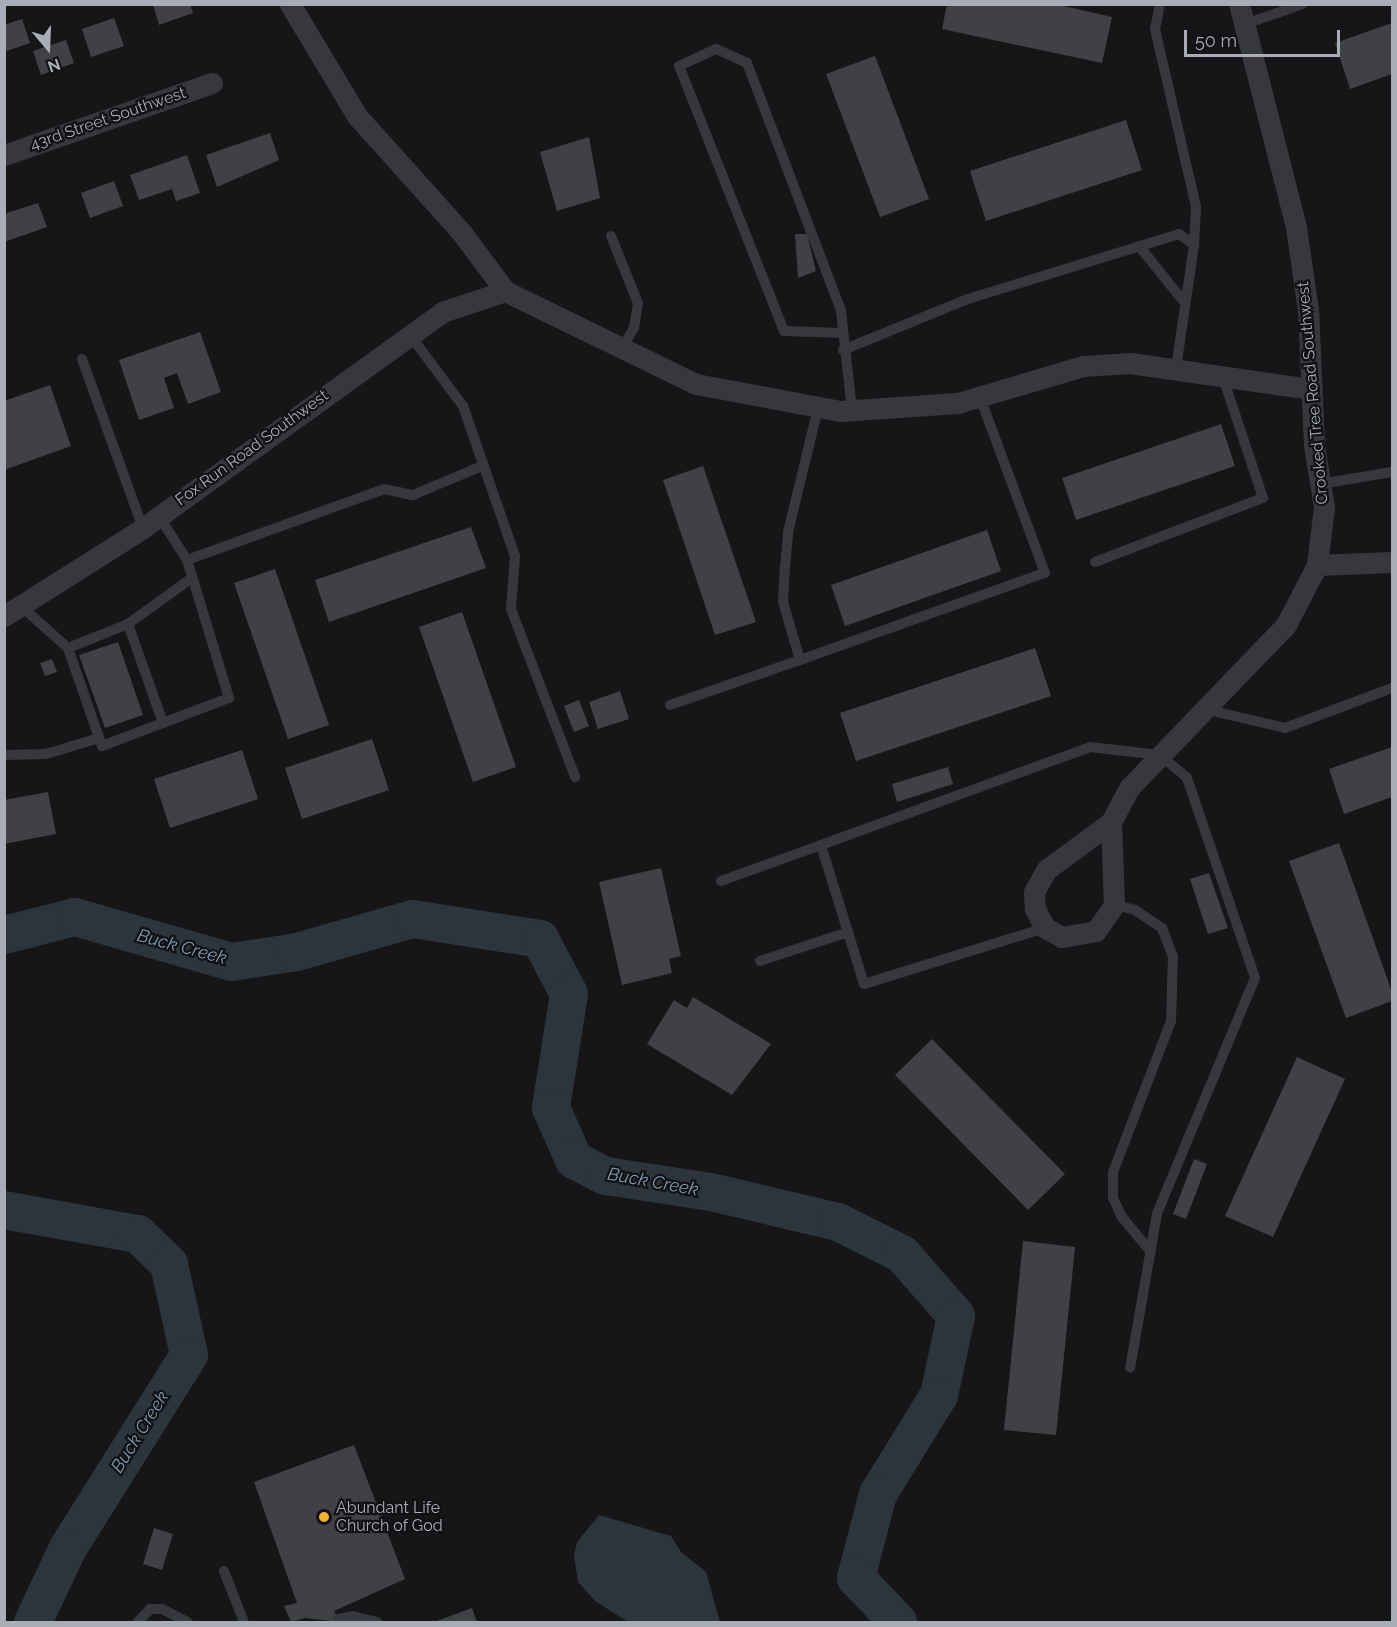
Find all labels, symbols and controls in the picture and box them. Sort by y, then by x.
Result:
north arrow [18,18,78,78]
scale bar [1187,18,1343,56]
text: 50 m [1195,30,1237,51]
text: N [45,55,63,76]
street label: 43rd Street Southwest [28,83,188,155]
street label: Crooked Tree Road Southwest [1294,280,1332,506]
street label: Fox Run Road Southwest [172,386,332,510]
water label: Buck Creek [135,925,229,969]
water label: Buck Creek [606,1163,700,1201]
water label: Buck Creek [106,1387,174,1477]
place label: Abundant Life Church of God [336,1498,443,1536]
marker: Abundant Life Church of God [317,1510,331,1524]

